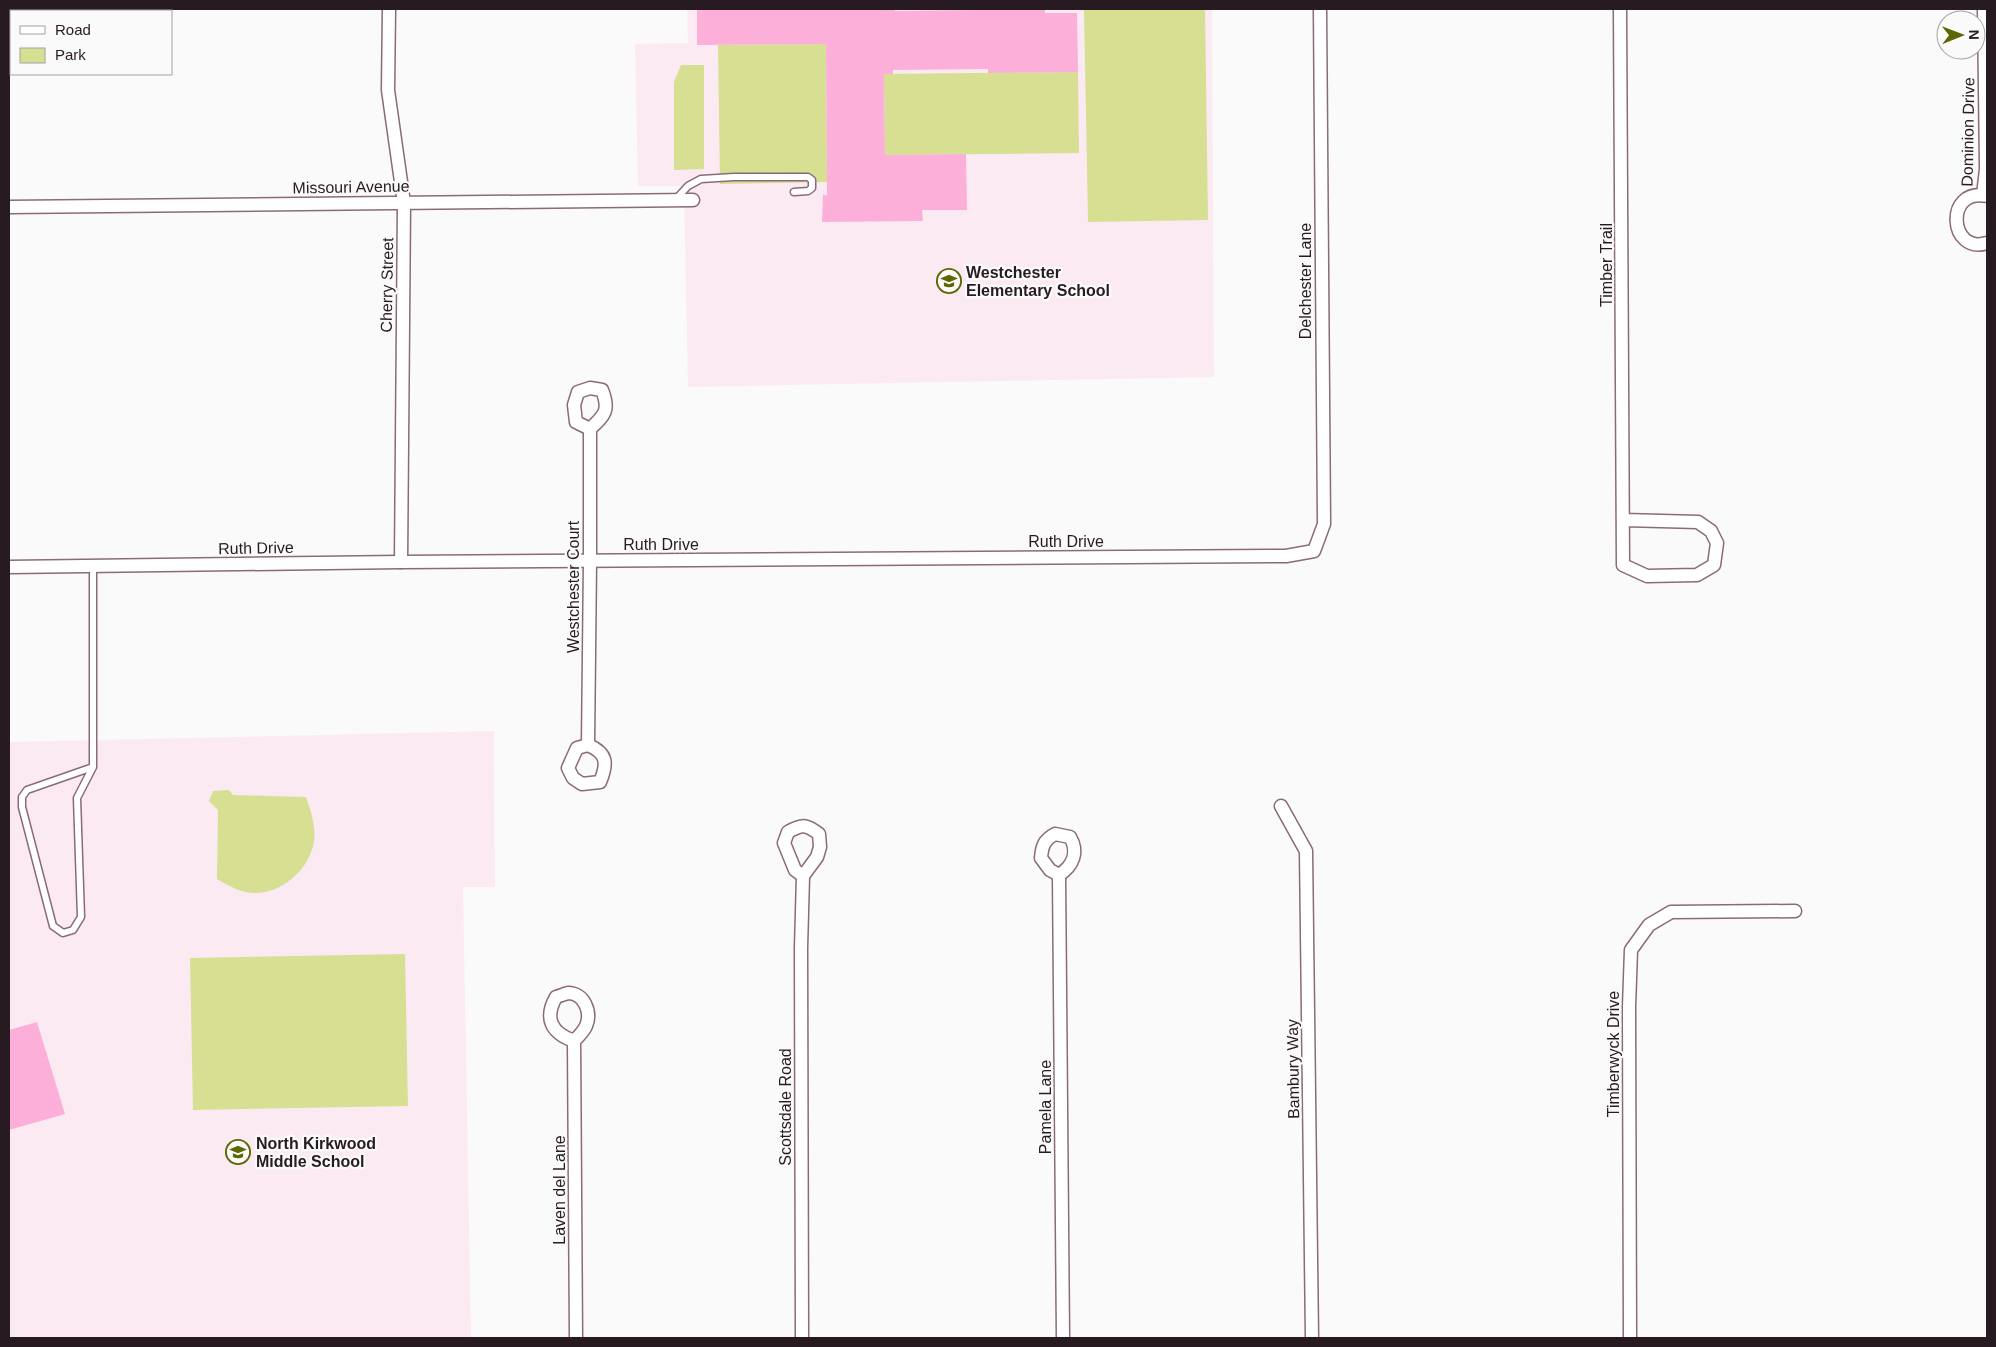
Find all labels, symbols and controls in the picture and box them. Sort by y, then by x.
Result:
legend [10,10,172,75]
north arrow [1936,10,1986,60]
text: Road [55,21,91,38]
text: N [1966,30,1982,40]
text: Park [55,46,86,63]
street label: Dominion Drive [1959,77,1977,187]
street label: Missouri Avenue [292,177,410,197]
street label: Delchester Lane [1297,223,1314,339]
street label: Timber Trail [1598,223,1615,307]
street label: Cherry Street [378,237,396,333]
place label: Westchester Elementary School [966,264,1110,299]
school or university icon: Westchester Elementary School [936,268,962,294]
street label: Westchester Court [565,520,582,653]
street label: Ruth Drive [1028,533,1104,550]
street label: Ruth Drive [623,536,699,553]
street label: Ruth Drive [218,539,294,557]
street label: Timberwyck Drive [1605,991,1622,1117]
street label: Bambury Way [1284,1019,1302,1119]
street label: Scottsdale Road [777,1048,794,1166]
street label: Pamela Lane [1037,1060,1054,1154]
place label: North Kirkwood Middle School [256,1135,376,1170]
street label: Laven del Lane [551,1135,568,1245]
school or university icon: North Kirkwood Middle School [225,1139,251,1165]

